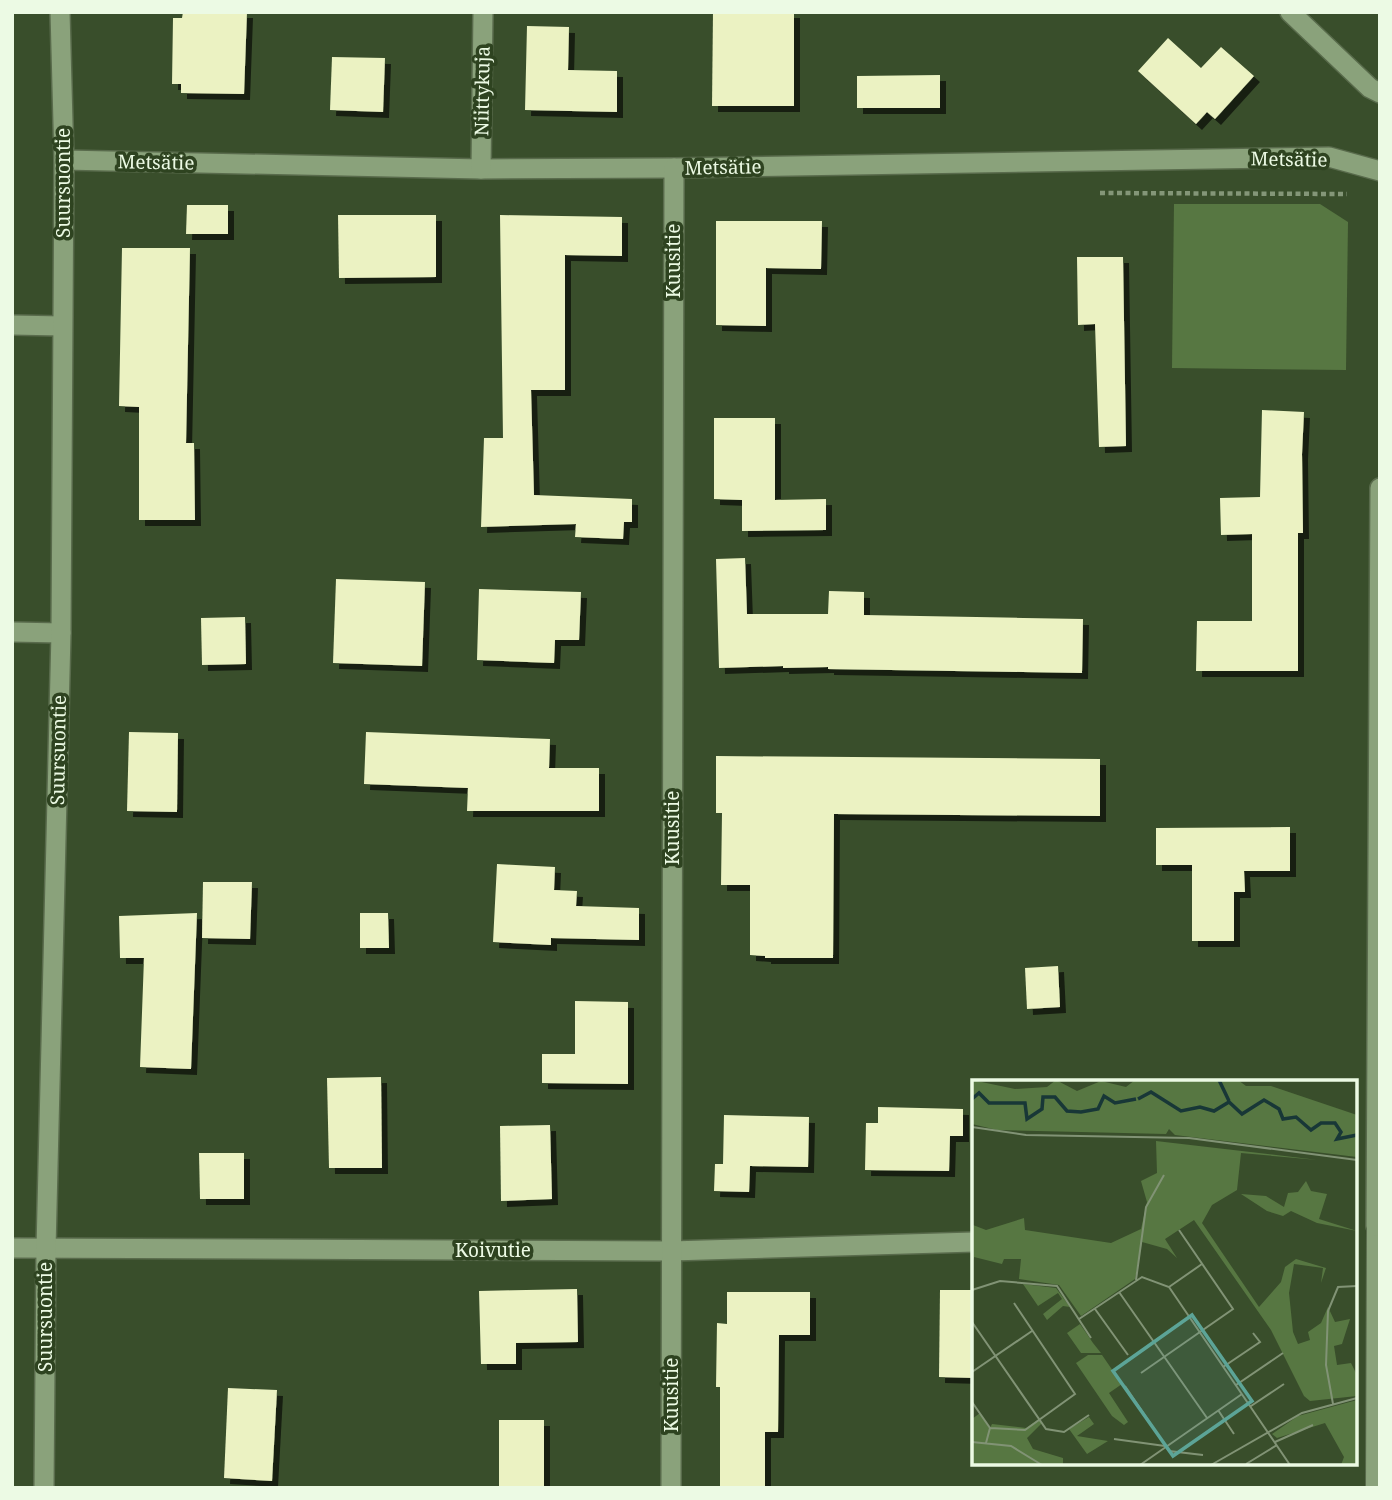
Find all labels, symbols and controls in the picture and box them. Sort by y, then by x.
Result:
street label: Niittykuja [468,46,496,136]
street label: Suursuontie [50,128,76,238]
street label: Metsätie [1250,145,1328,173]
street label: Metsätie [117,148,195,176]
street label: Metsätie [684,153,762,181]
street label: Kuusitie [660,224,686,298]
street label: Suursuontie [44,695,72,805]
street label: Kuusitie [659,791,685,865]
inset map [972,1080,1357,1465]
street label: Koivutie [455,1237,531,1263]
street label: Suursuontie [32,1262,58,1372]
street label: Kuusitie [658,1358,684,1432]

